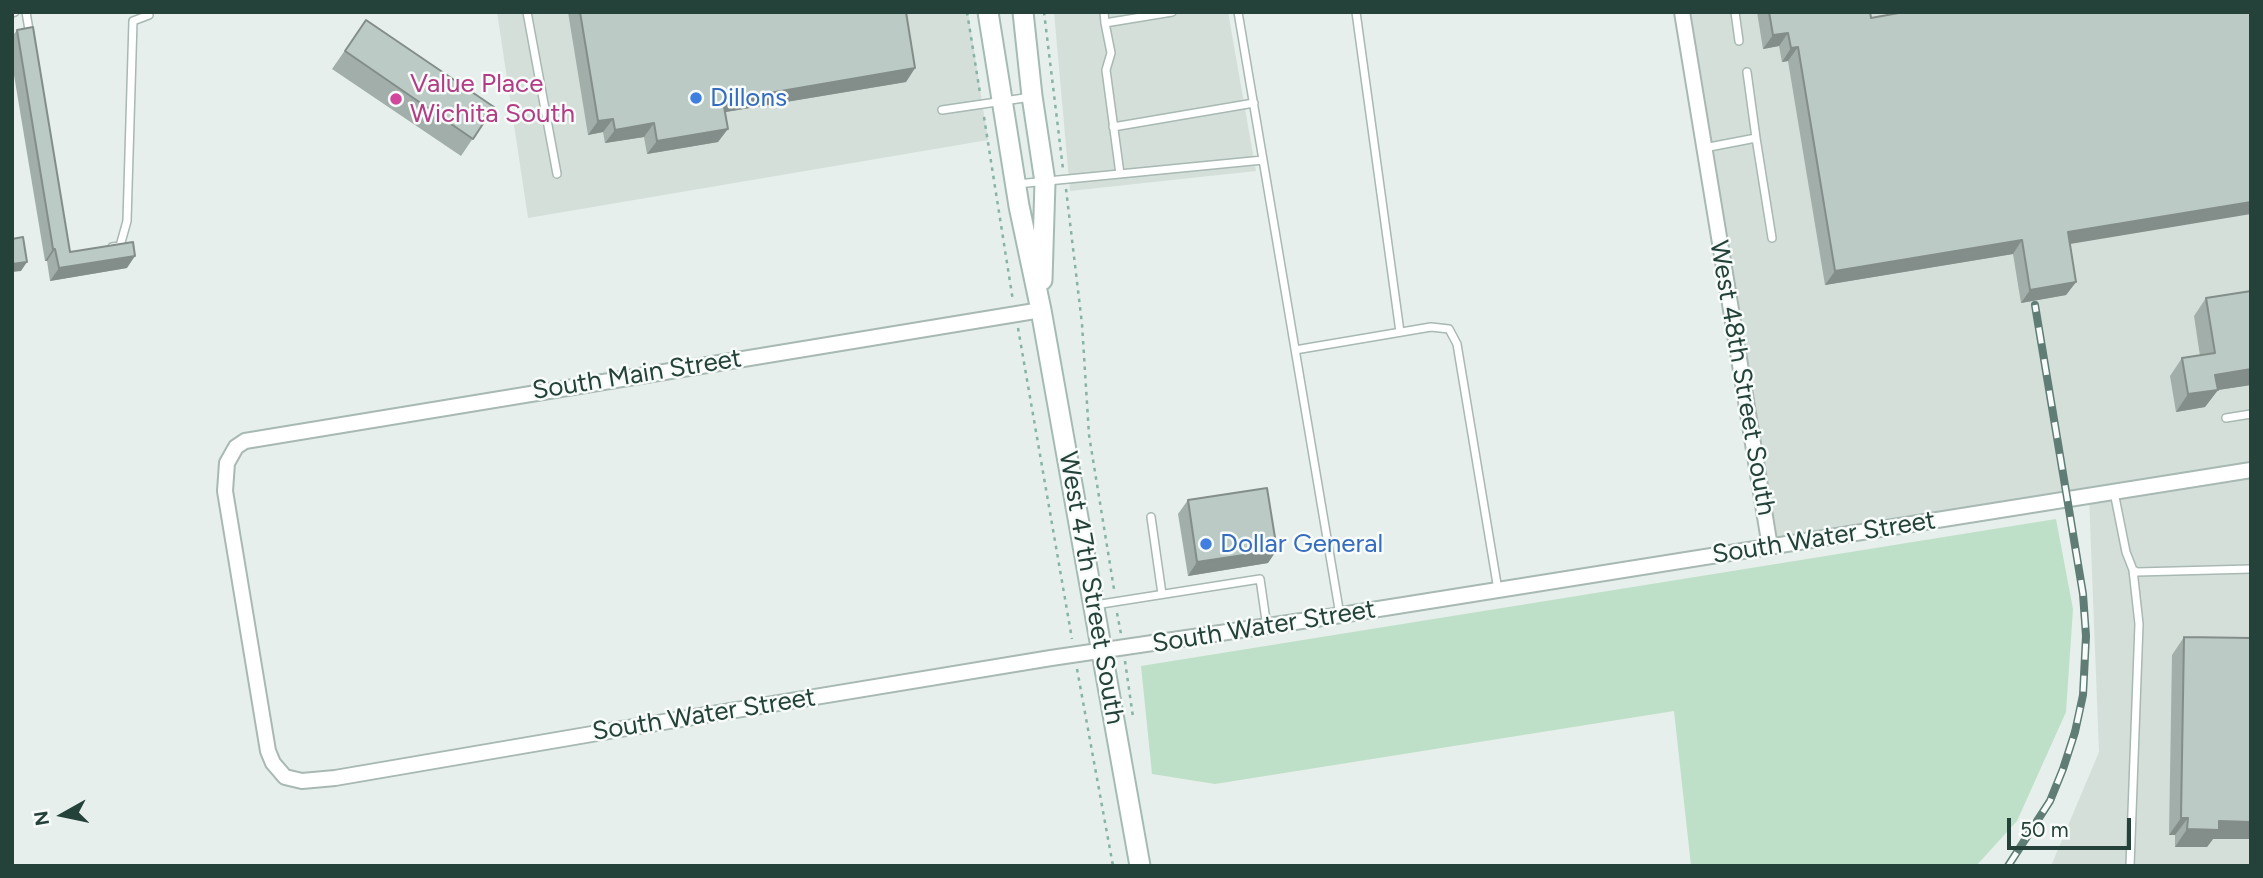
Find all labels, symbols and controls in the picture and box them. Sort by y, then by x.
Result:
place label: Value Place Wichita South [410,68,575,130]
place label: Dillons [710,82,787,114]
marker: Dillons [688,90,704,106]
marker: Value Place Wichita South [388,91,404,107]
street label: West 48th Street South [1702,238,1782,518]
street label: South Main Street [530,343,744,407]
street label: West 47th Street South [1052,449,1130,727]
street label: South Water Street [1710,505,1938,571]
place label: Dollar General [1220,528,1383,560]
marker: Dollar General [1198,536,1214,552]
street label: South Water Street [1150,594,1378,660]
street label: South Water Street [590,682,818,748]
north arrow [28,780,98,850]
scale bar [2011,804,2135,848]
text: N [29,809,54,827]
text: 50 m [2020,817,2069,842]

